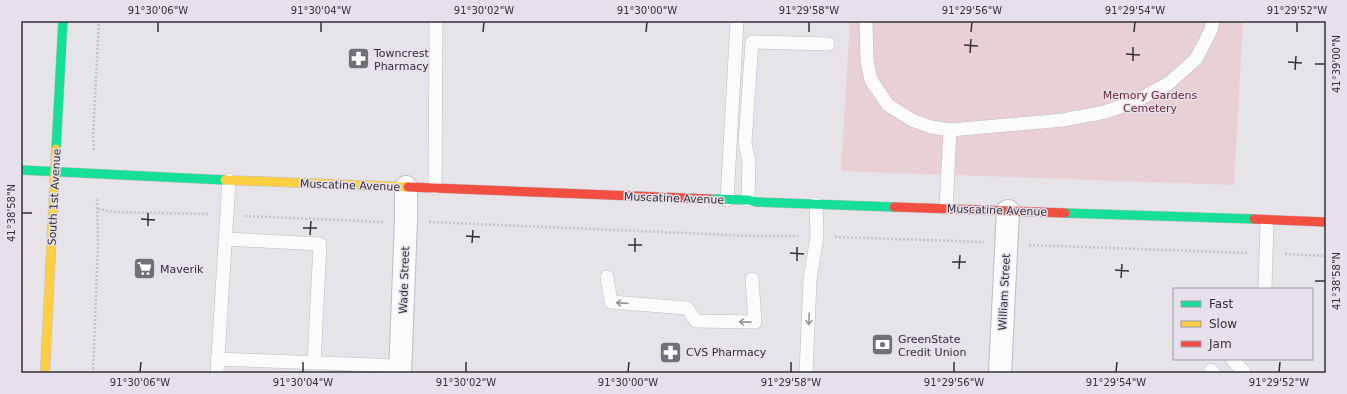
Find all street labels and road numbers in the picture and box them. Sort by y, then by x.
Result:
street label: South 1st Avenue [45,148,64,246]
street label: Muscatine Avenue [300,177,401,194]
street label: Muscatine Avenue [624,190,725,207]
street label: Muscatine Avenue [947,202,1048,219]
street label: Wade Street [397,245,412,314]
street label: William Street [996,252,1013,331]

